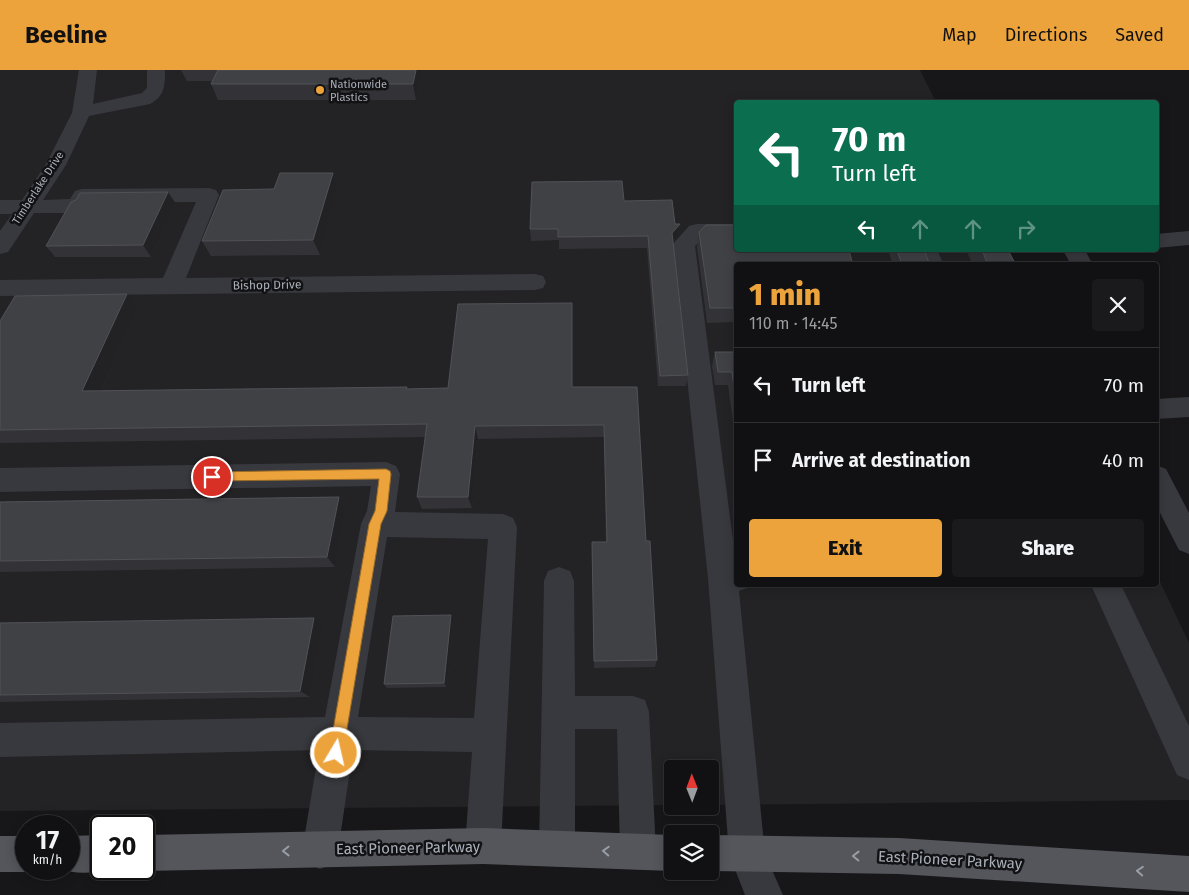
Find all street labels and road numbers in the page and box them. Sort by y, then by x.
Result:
street label: Timberlake Drive [10,149,66,227]
street label: Bishop Drive [232,277,302,293]
street label: East Pioneer Parkway [336,838,481,858]
street label: East Pioneer Parkway [877,847,1023,873]

